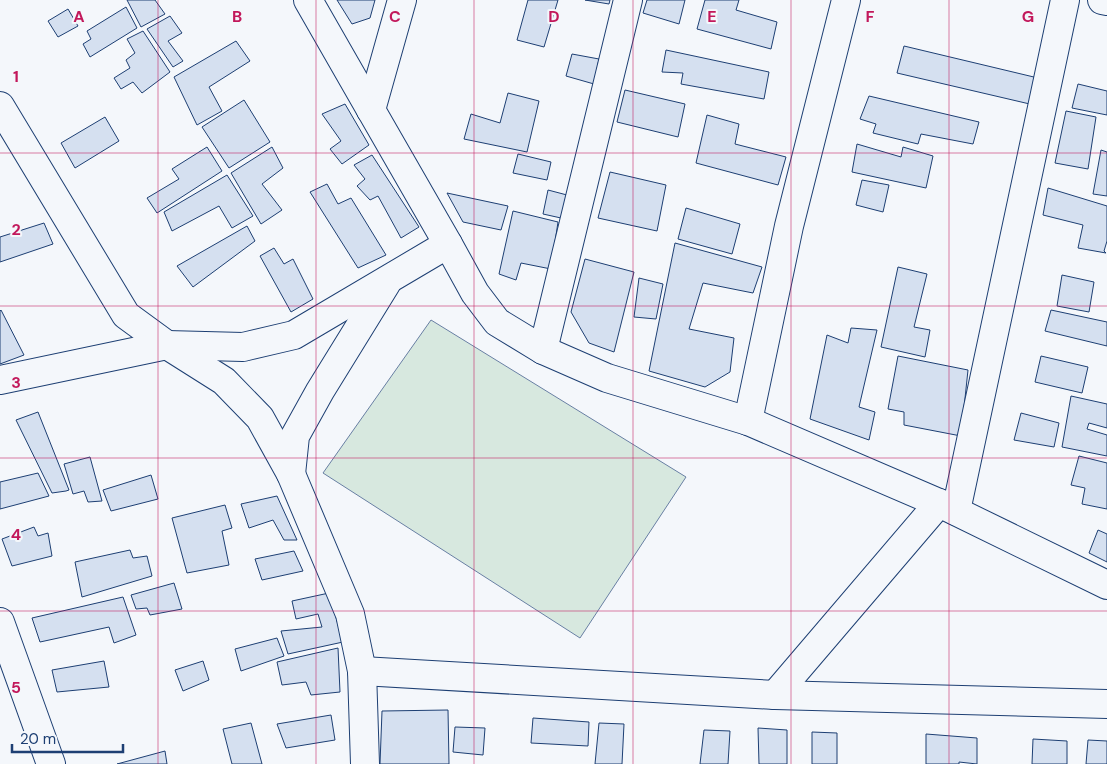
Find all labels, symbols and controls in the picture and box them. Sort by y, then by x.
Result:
text: A [73,6,85,27]
text: B [232,6,242,27]
text: C [389,6,401,27]
text: D [548,6,560,27]
text: E [707,6,717,27]
text: F [866,6,875,27]
text: G [1022,6,1034,27]
text: 1 [13,66,19,87]
text: 2 [11,219,21,240]
text: 3 [11,372,21,393]
text: 4 [11,524,21,545]
text: 5 [11,677,21,698]
scale bar [12,722,124,754]
text: 20 m [20,729,56,749]

